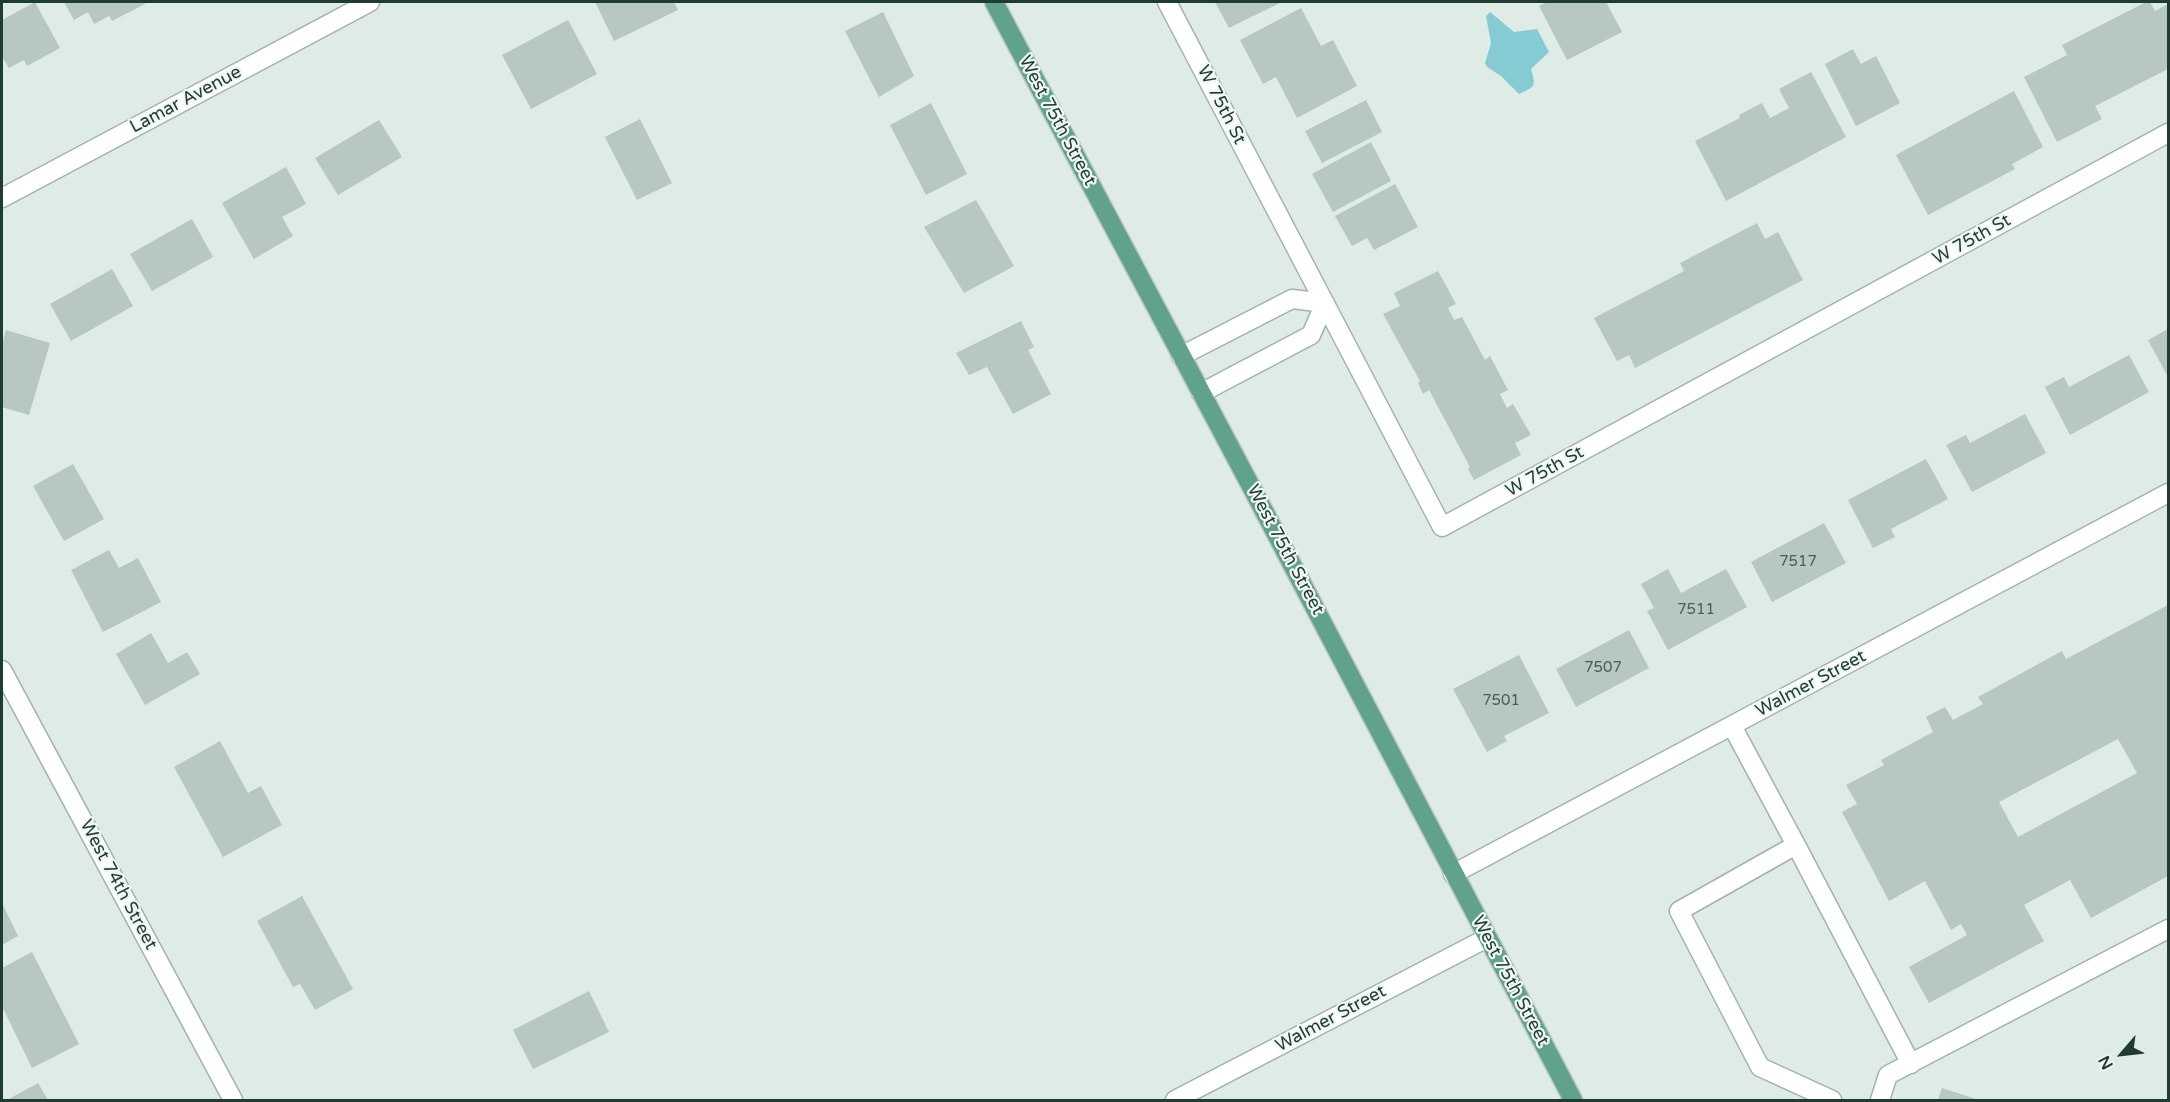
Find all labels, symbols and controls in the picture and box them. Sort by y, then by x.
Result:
street label: West 75th Street [1014,52,1100,190]
street label: Lamar Avenue [127,62,245,138]
street label: W 75th St [1192,62,1250,148]
street label: W 75th St [1929,210,2015,270]
street label: W 75th St [1502,442,1588,502]
street label: West 75th Street [1242,481,1328,619]
house number: 7517 [1779,553,1817,571]
house number: 7511 [1677,601,1715,619]
street label: Walmer Street [1752,646,1870,722]
house number: 7507 [1584,659,1622,677]
house number: 7501 [1482,692,1520,710]
street label: West 74th Street [75,816,161,954]
street label: West 75th Street [1467,912,1553,1050]
street label: Walmer Street [1272,981,1390,1057]
north arrow [2092,1024,2152,1084]
text: N [2094,1052,2118,1073]

